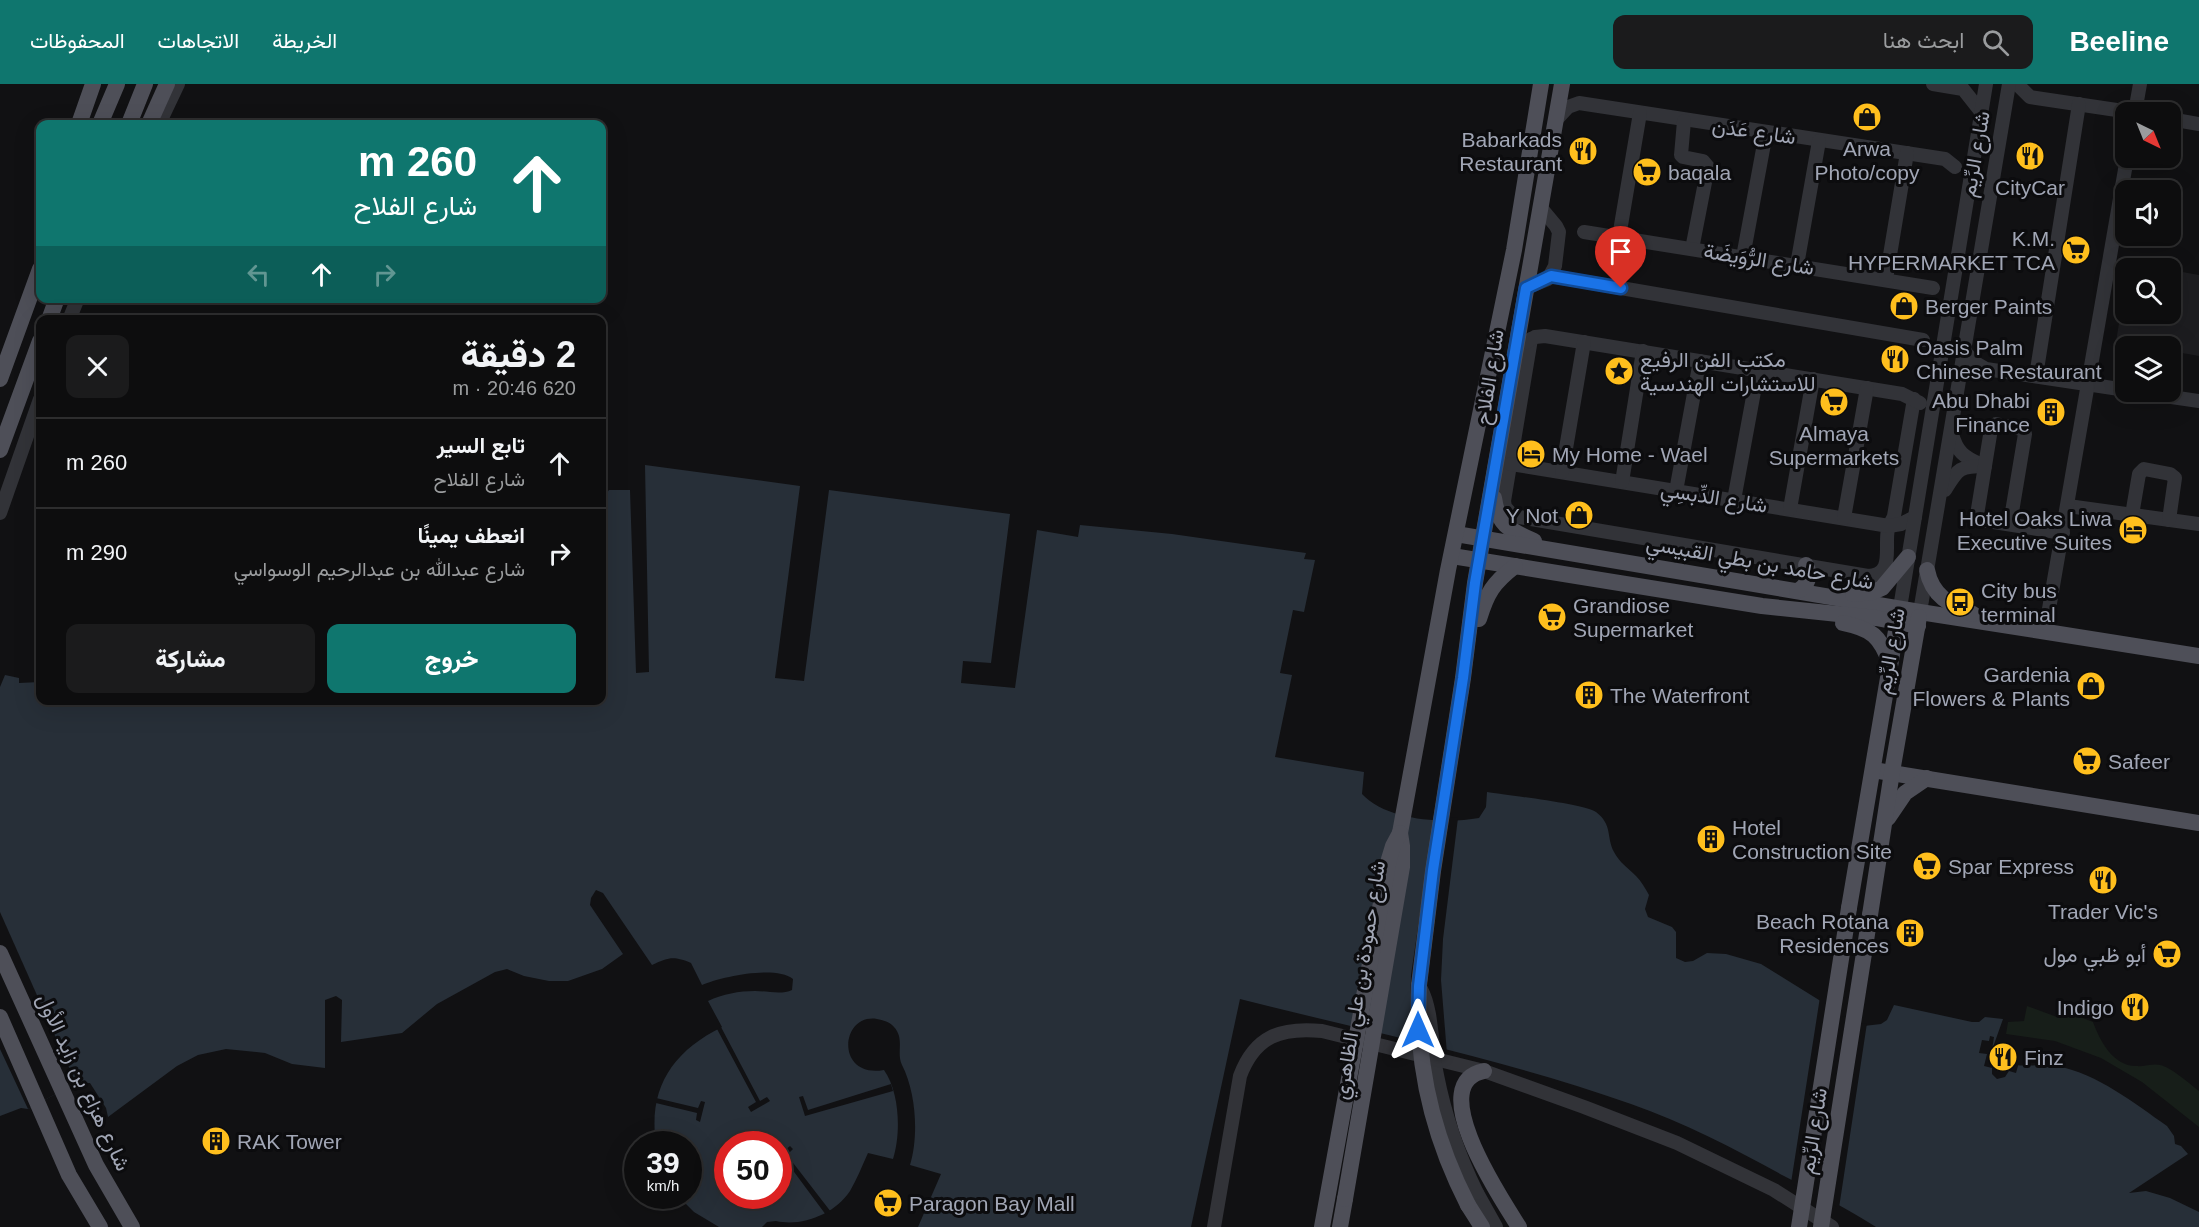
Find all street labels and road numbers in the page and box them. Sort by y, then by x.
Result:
street label: شارع الرِّيم [1956,109,1997,199]
street label: شارع عَدَن [1710,114,1797,151]
street label: شارع الرُّوَيضَة [1702,239,1816,282]
street label: شارع الفلاح [1470,328,1511,427]
street label: شارع الدِّبسِي [1658,477,1769,523]
street label: شارع حامد بن بطي القبيسي [1643,531,1875,599]
street label: شارع الرِّيم [1871,606,1912,696]
street label: شارع حمودة بن علي الظاهري [1329,859,1395,1102]
street label: شارع هزاع بن زايد الأول [30,990,135,1176]
street label: شارع الرِّيم [1795,1086,1834,1176]

